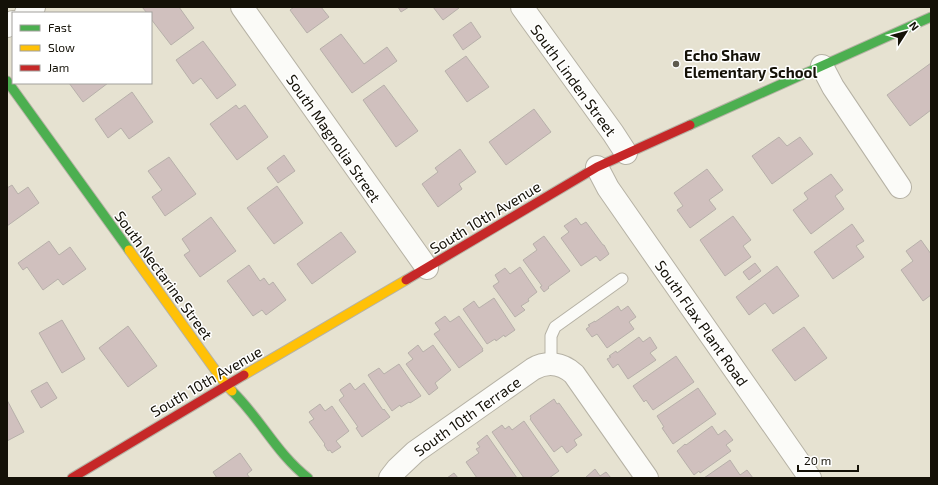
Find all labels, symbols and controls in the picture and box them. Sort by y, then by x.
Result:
legend [12,12,152,84]
north arrow [886,12,926,52]
text: N [907,19,922,33]
text: Fast [48,20,72,34]
street label: South Linden Street [527,21,621,140]
text: Slow [48,40,75,54]
place label: Echo Shaw Elementary School [684,46,817,82]
marker: Echo Shaw Elementary School [671,59,681,69]
text: Jam [48,60,69,74]
street label: South Magnolia Street [283,71,385,206]
street label: South 10th Avenue [426,177,544,257]
street label: South Nectarine Street [111,207,217,343]
street label: South Flax Plant Road [652,257,752,389]
street label: South 10th Avenue [147,342,265,420]
street label: South 10th Terrace [410,372,524,460]
scale bar [798,447,858,473]
text: 20 m [804,453,831,467]

